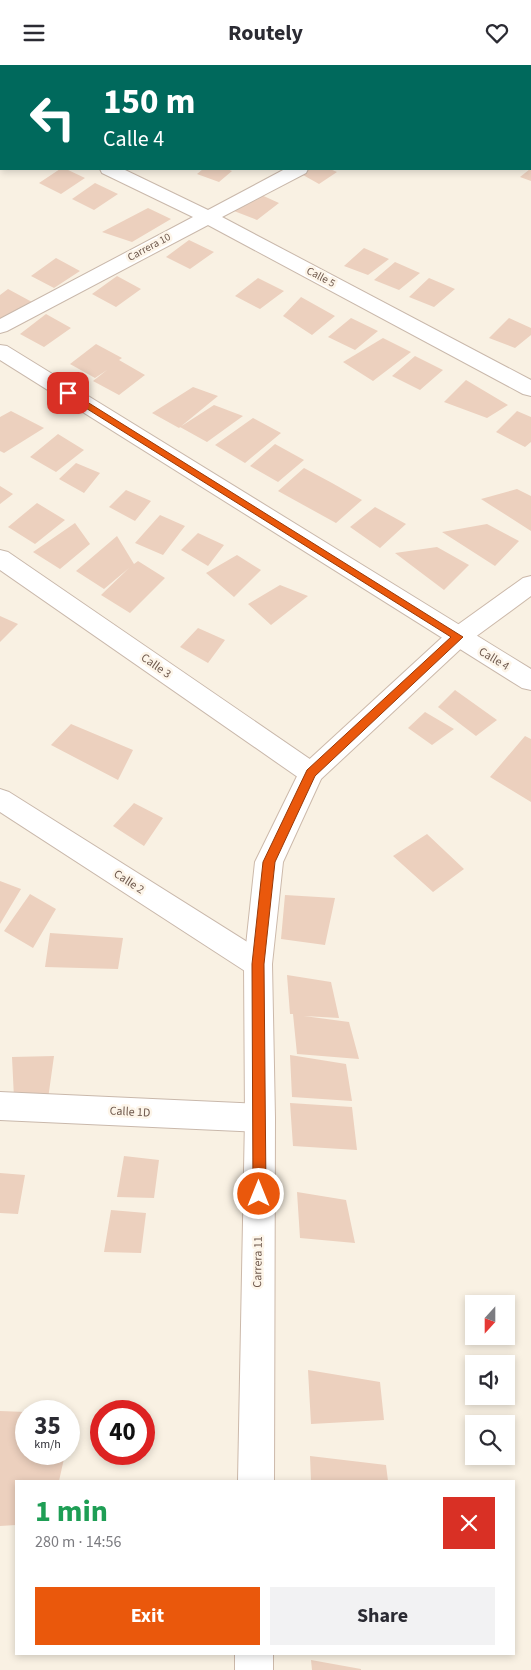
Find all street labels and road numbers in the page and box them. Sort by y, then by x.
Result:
street label: Carrera 10 [125,229,173,265]
street label: Calle 5 [304,263,338,291]
street label: Calle 4 [475,643,513,675]
street label: Calle 3 [137,649,175,683]
street label: Calle 2 [110,866,148,898]
street label: Calle 1D [109,1102,151,1122]
street label: Carrera 11 [249,1236,267,1288]

